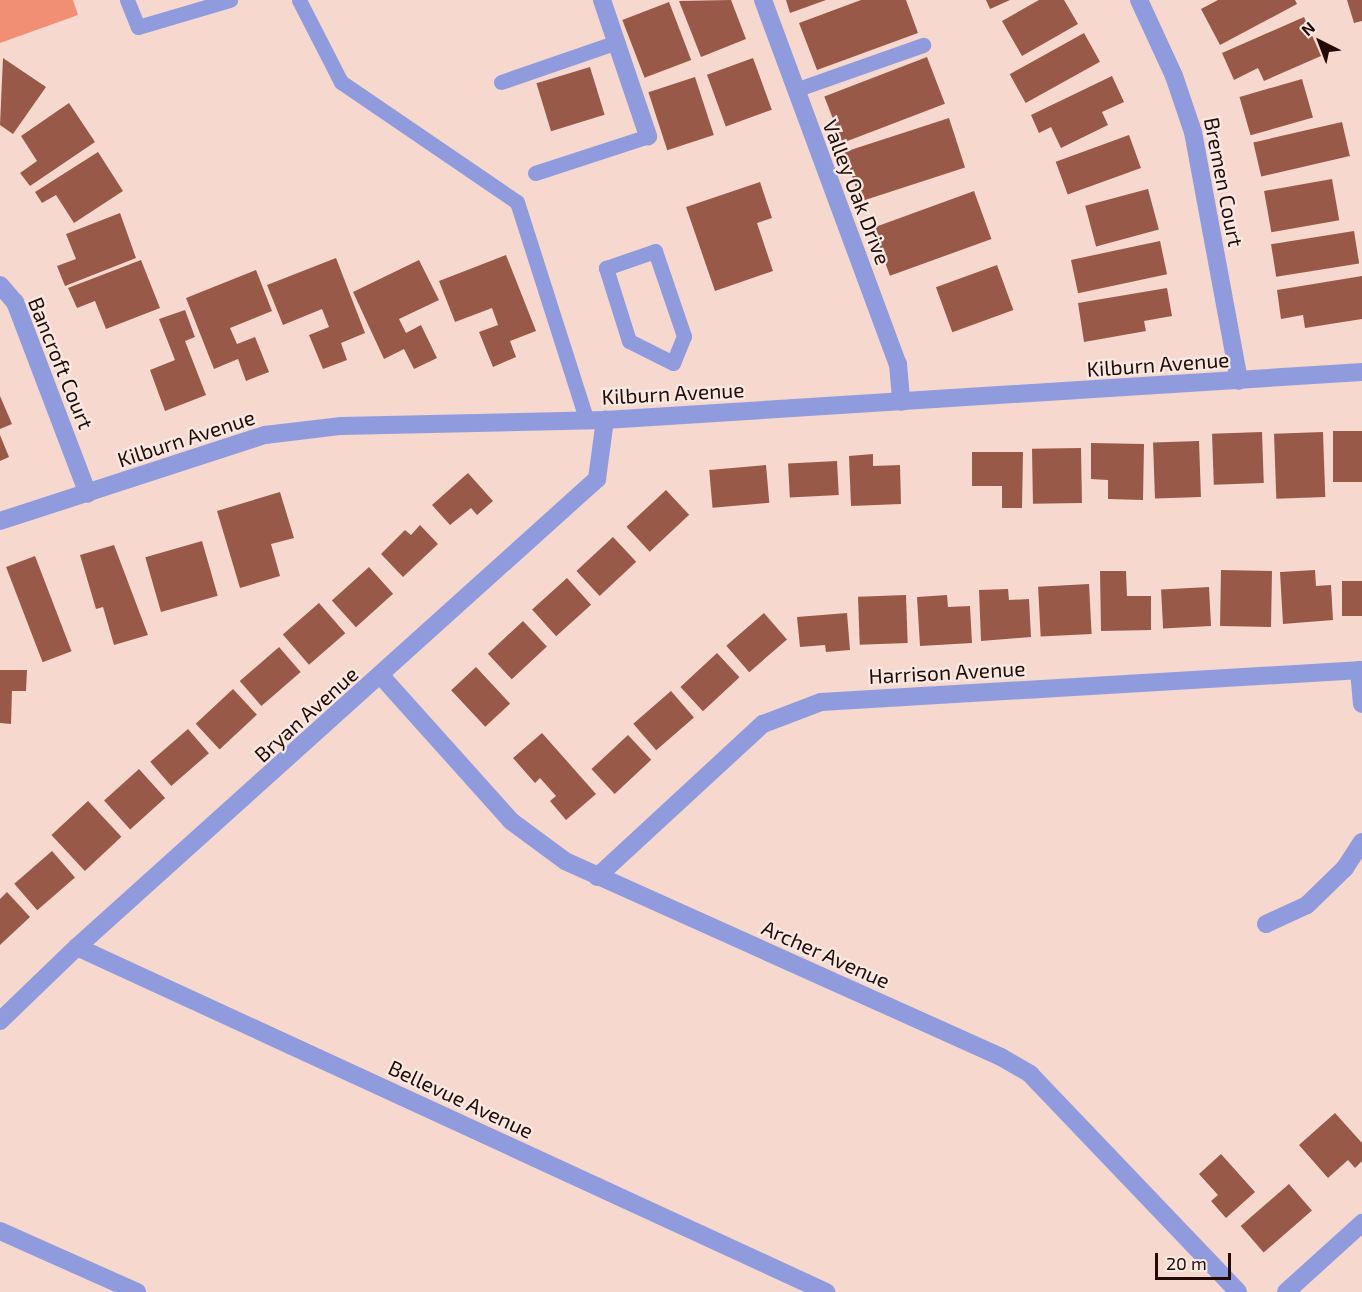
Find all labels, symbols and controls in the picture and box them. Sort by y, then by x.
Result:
north arrow [1290,12,1350,72]
text: N [1297,17,1318,39]
street label: Bremen Court [1199,115,1249,249]
street label: Valley Oak Drive [818,116,896,268]
street label: Bancroft Court [23,293,99,433]
street label: Kilburn Avenue [1086,346,1230,382]
street label: Kilburn Avenue [601,377,745,409]
street label: Kilburn Avenue [114,404,258,472]
street label: Harrison Avenue [868,655,1026,689]
street label: Bryan Avenue [249,661,363,767]
street label: Archer Avenue [758,914,894,994]
street label: Bellevue Avenue [384,1054,538,1144]
scale bar [1158,1241,1234,1279]
text: 20 m [1166,1252,1207,1274]

